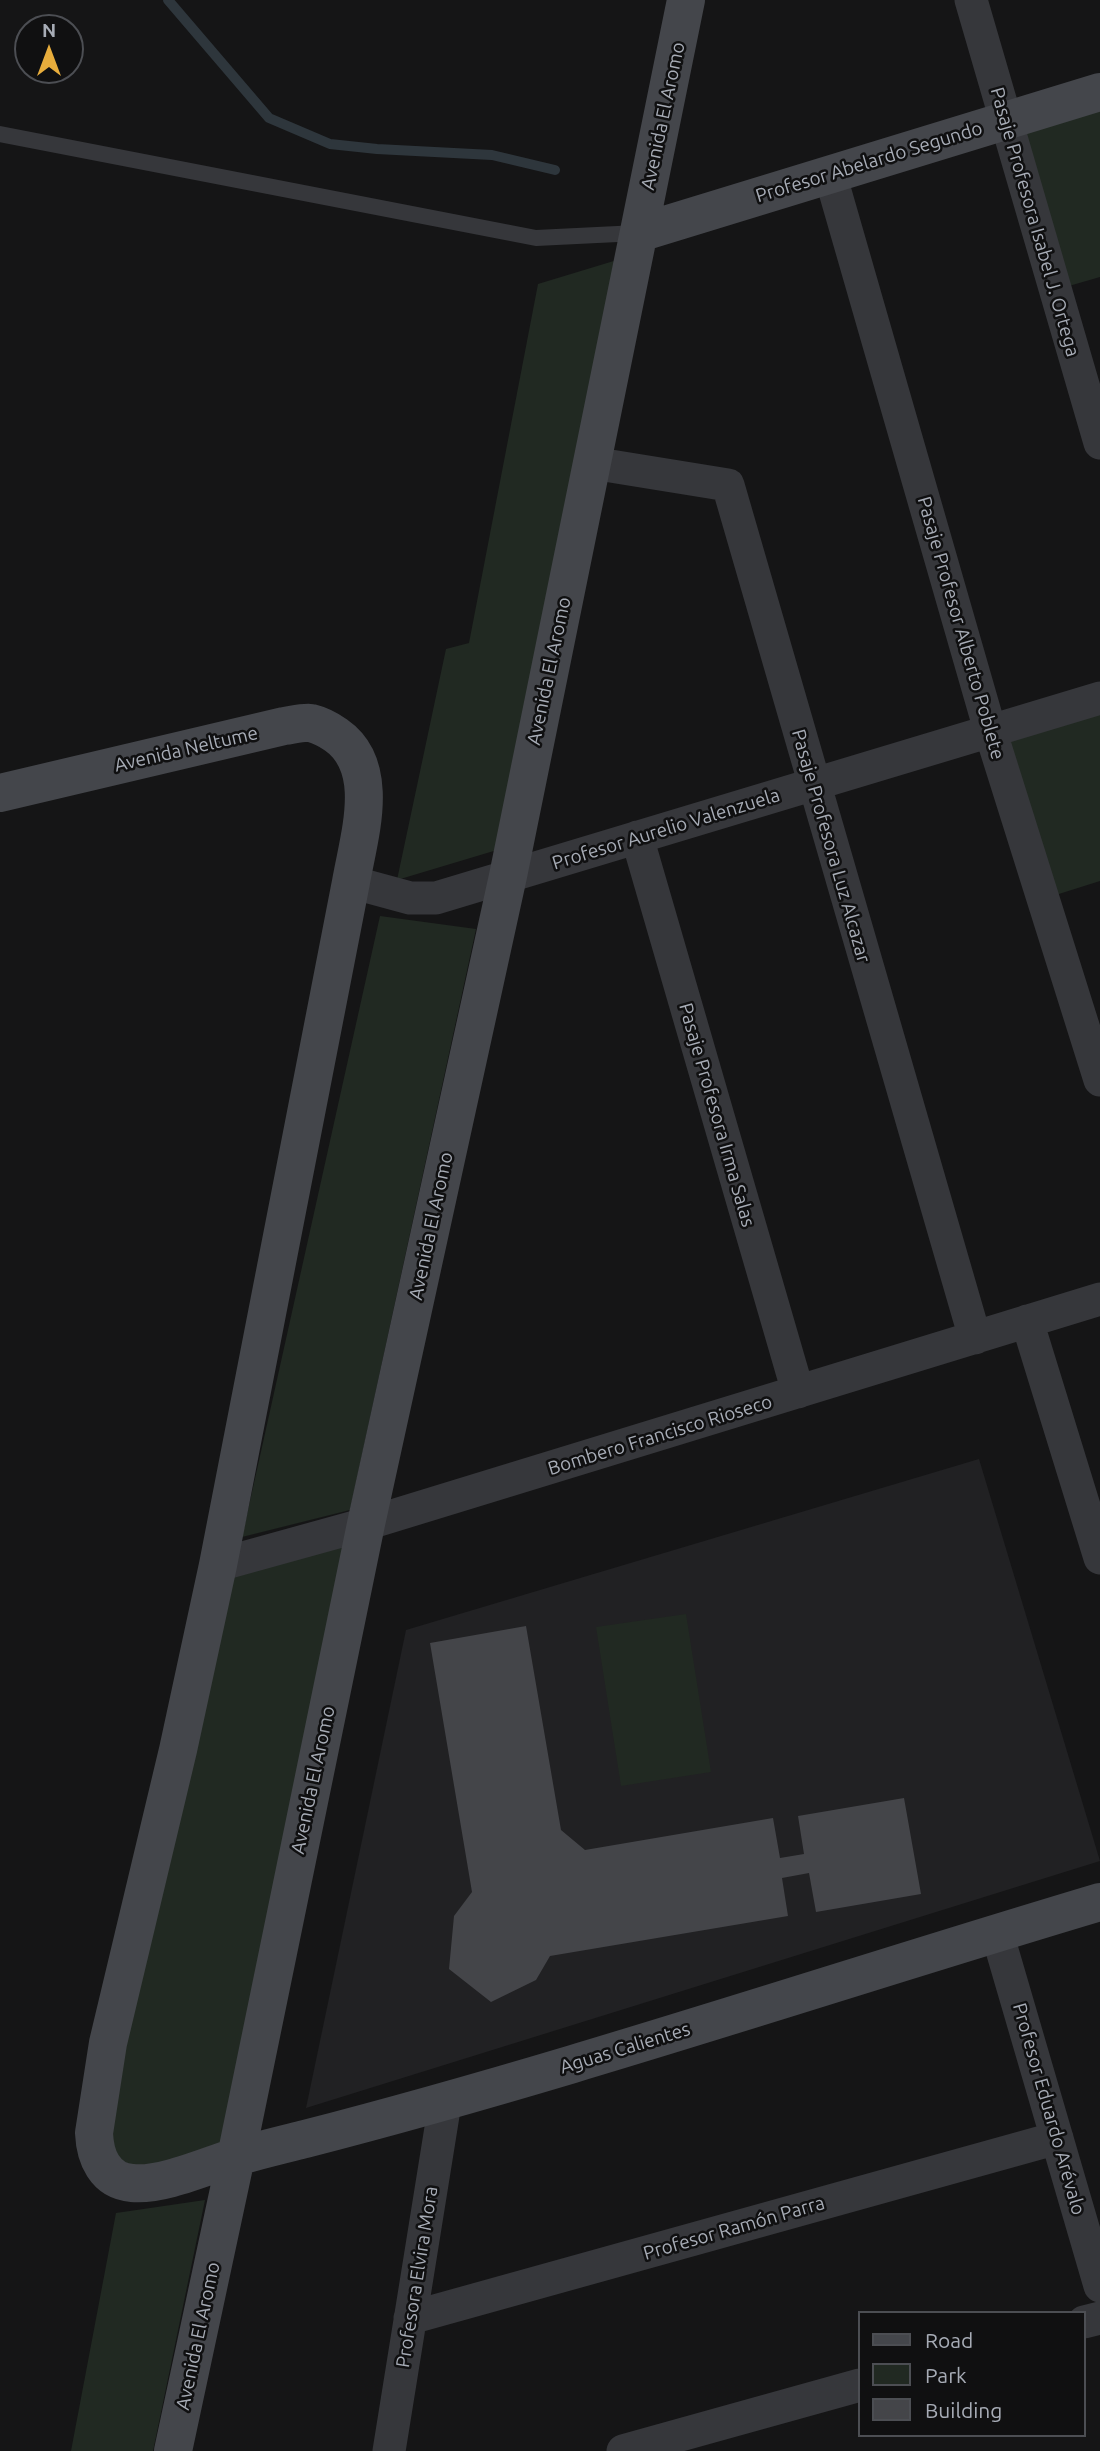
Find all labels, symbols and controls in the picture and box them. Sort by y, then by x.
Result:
north arrow [14,14,84,84]
text: N [42,19,56,41]
street label: Avenida El Aromo [636,40,690,192]
street label: Pasaje Profesora Isabel J. Ortega [986,85,1084,359]
street label: Profesor Abelardo Segundo [753,117,985,207]
street label: Pasaje Profesor Alberto Poblete [912,494,1010,762]
street label: Avenida El Aromo [522,595,576,747]
street label: Avenida Neltume [112,721,260,777]
street label: Pasaje Profesora Luz Alcazar [787,727,875,965]
street label: Profesor Aurelio Valenzuela [549,783,783,875]
street label: Pasaje Profesora Irma Salas [674,1000,760,1230]
street label: Avenida El Aromo [404,1150,458,1302]
street label: Bombero Francisco Rioseco [545,1390,775,1480]
street label: Avenida El Aromo [286,1704,340,1856]
street label: Profesor Eduardo Arévalo [1008,2000,1090,2218]
street label: Aguas Calientes [557,2017,693,2079]
street label: Profesora Elvira Mora [391,2185,443,2369]
street label: Profesor Ramón Parra [641,2191,827,2265]
street label: Avenida El Aromo [171,2260,225,2412]
legend [858,2311,1086,2437]
text: Road [925,2328,973,2352]
text: Park [925,2363,967,2387]
text: Building [925,2398,1002,2422]

